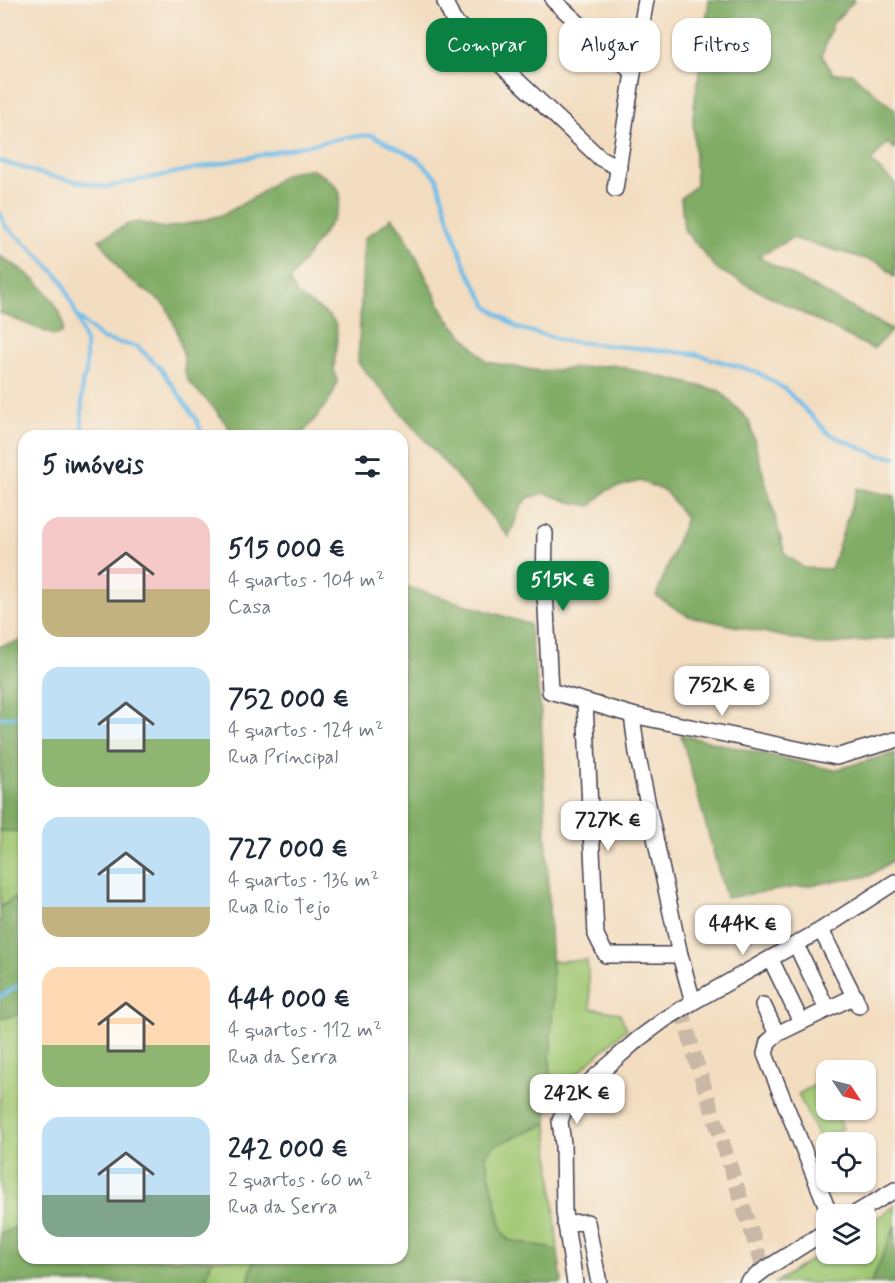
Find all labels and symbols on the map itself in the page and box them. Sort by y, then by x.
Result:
pin: 515K € [514,561,612,612]
pin: 752K € [673,666,771,717]
pin: 727K € [559,801,657,852]
pin: 444K € [694,905,792,956]
north arrow [816,1060,876,1120]
pin: 242K € [528,1074,626,1125]

